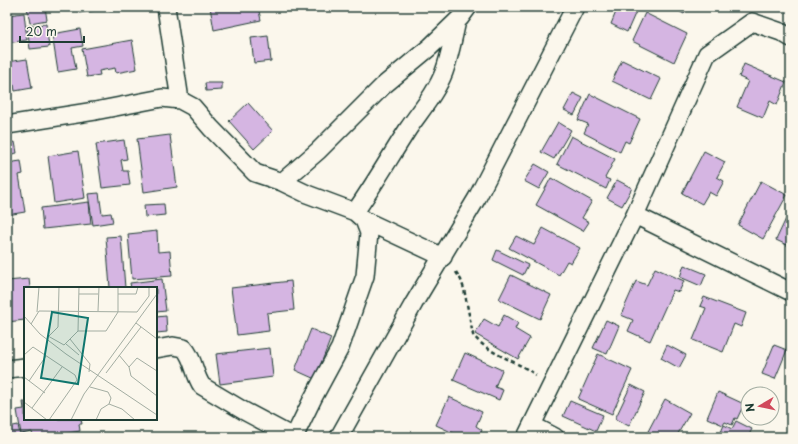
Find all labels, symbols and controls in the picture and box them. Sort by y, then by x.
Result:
scale bar [20,18,84,44]
text: 20 m [26,22,57,40]
inset map [24,287,157,420]
north arrow [740,386,780,426]
text: N [741,402,759,413]

